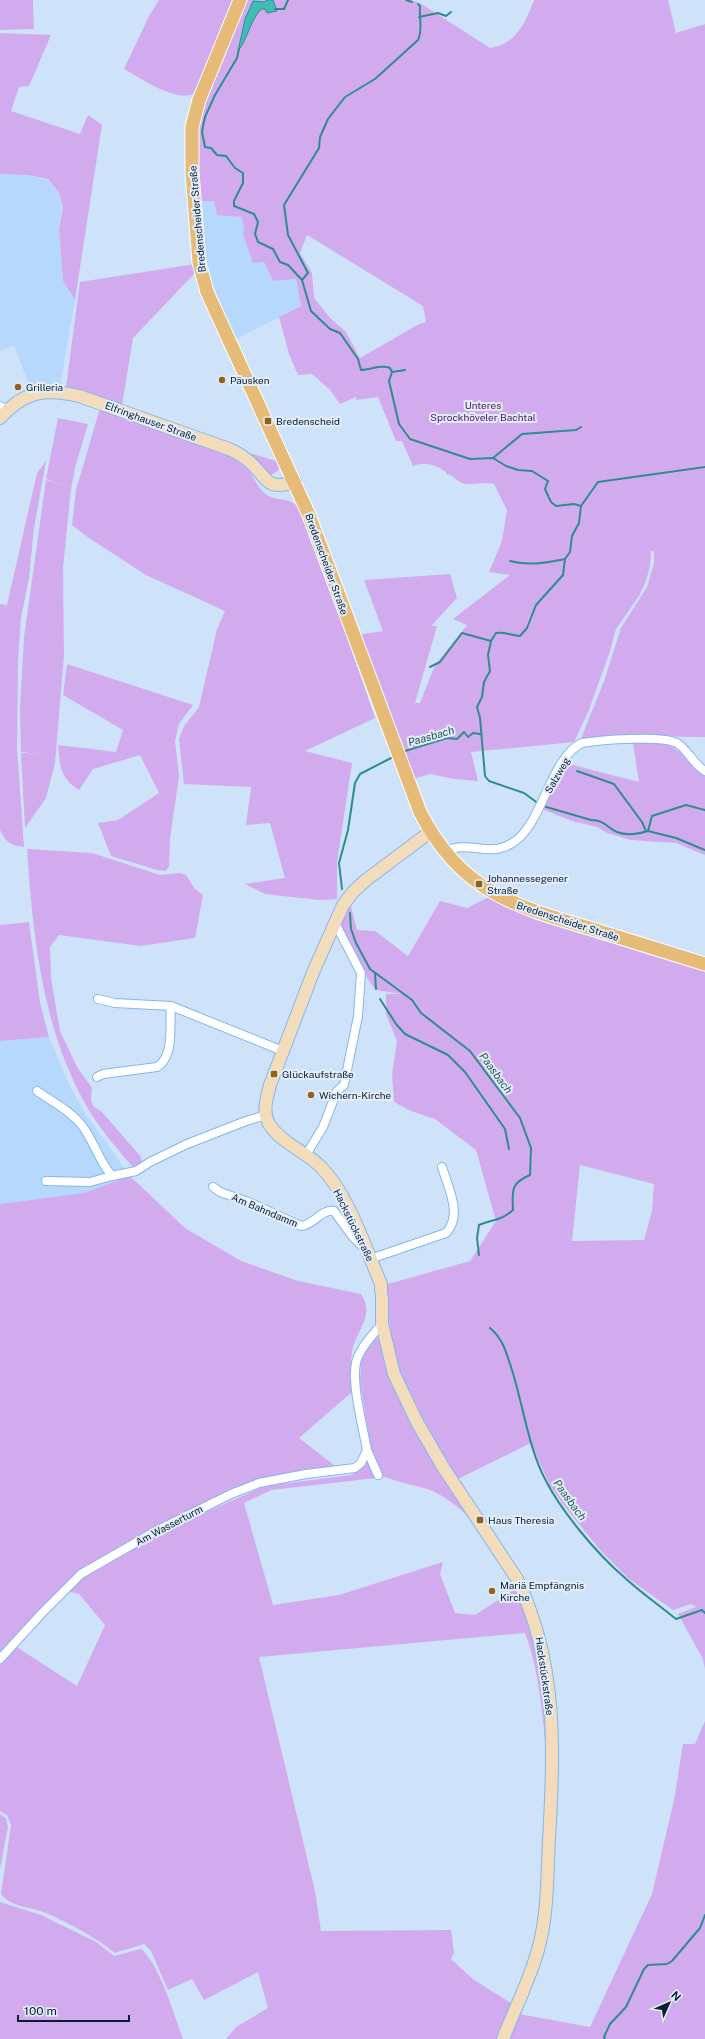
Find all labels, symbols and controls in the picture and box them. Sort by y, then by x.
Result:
street label: Bredenscheider Straße [186,165,208,273]
place label: Päusken [230,374,270,386]
marker: Päusken [217,375,227,385]
place label: Grilleria [26,381,63,393]
marker: Grilleria [13,382,23,392]
street label: Elfringhauser Straße [104,399,199,443]
park label: Unteres Sprockhöveler Bachtal [430,399,536,423]
place label: Bredenscheid [276,415,340,427]
marker: Bredenscheid [263,416,273,426]
street label: Bredenscheider Straße [303,512,351,617]
water label: Paasbach [406,724,456,748]
street label: Salzweg [542,755,572,795]
place label: Johannessegener Straße [487,872,568,896]
marker: Johannessegener Straße [474,879,484,889]
street label: Bredenscheider Straße [515,899,621,943]
water label: Paasbach [477,1050,515,1096]
place label: Glückaufstraße [282,1068,354,1080]
marker: Glückaufstraße [269,1069,279,1079]
place label: Wichern-Kirche [319,1089,392,1101]
marker: Wichern-Kirche [306,1090,316,1100]
street label: Hackstückstraße [331,1187,377,1263]
street label: Am Bahndamm [230,1191,300,1229]
water label: Paasbach [551,1477,589,1523]
street label: Am Wasserturm [133,1502,205,1548]
place label: Haus Theresia [488,1514,554,1526]
marker: Haus Theresia [475,1515,485,1525]
place label: Mariä Empfängnis Kirche [500,1579,584,1603]
marker: Mariä Empfängnis Kirche [487,1586,497,1596]
street label: Hackstückstraße [534,1636,556,1716]
north arrow [649,1983,689,2023]
text: N [669,1989,683,2003]
scale bar [18,1997,129,2023]
text: 100 m [24,2004,57,2018]

